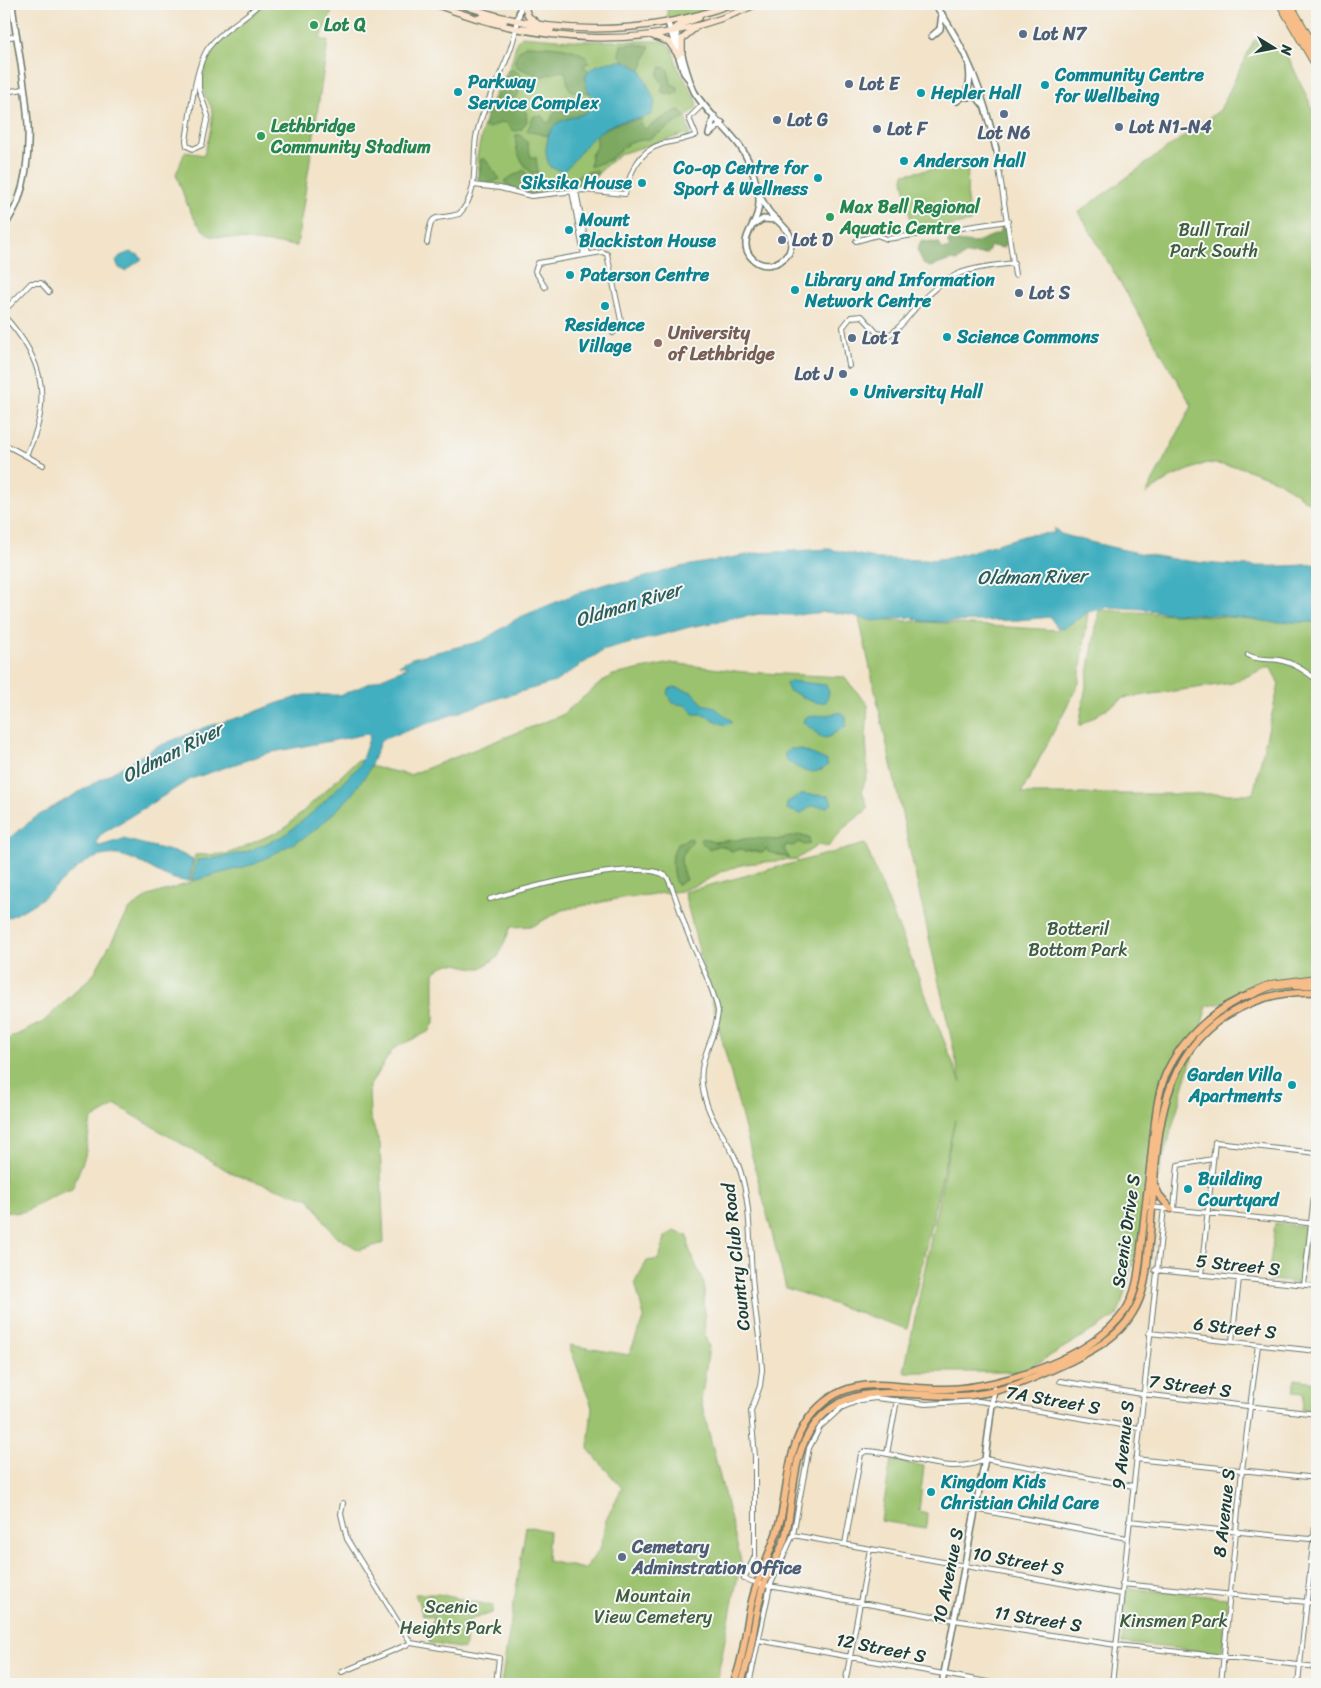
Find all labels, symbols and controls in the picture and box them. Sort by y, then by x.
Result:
place label: Lot Q [324,9,366,41]
place label: Lot N7 [1033,18,1088,50]
marker: Lot Q [308,19,320,31]
north arrow [1248,22,1298,72]
marker: Lot N7 [1017,28,1029,40]
text: N [1273,42,1300,57]
place label: Community Centre for Wellbeing [1054,59,1205,112]
place label: Parkway Service Complex [467,66,600,119]
place label: Lot E [859,68,901,100]
place label: Hepler Hall [930,77,1022,109]
marker: Lot E [843,78,855,90]
marker: Community Centre for Wellbeing [1039,79,1051,91]
marker: Parkway Service Complex [452,86,464,98]
marker: Hepler Hall [915,87,927,99]
place label: Lot G [787,104,828,136]
marker: Lot N6 [998,108,1010,120]
place label: Lethbridge Community Stadium [270,110,431,163]
place label: Lot N1-N4 [1129,111,1212,143]
place label: Lot F [887,113,929,145]
marker: Lot G [771,114,783,126]
place label: Lot N6 [978,117,1030,149]
marker: Lot N1-N4 [1113,121,1125,133]
marker: Lot F [871,123,883,135]
marker: Lethbridge Community Stadium [255,130,267,142]
place label: Anderson Hall [913,145,1026,177]
place label: Co-op Centre for Sport & Wellness [672,152,810,205]
marker: Anderson Hall [898,155,910,167]
place label: Siksika House [520,167,632,199]
marker: Co-op Centre for Sport & Wellness [812,172,824,184]
marker: Siksika House [636,177,648,189]
place label: Max Bell Regional Aquatic Centre [839,191,981,244]
place label: Mount Blackiston House [578,204,716,257]
marker: Max Bell Regional Aquatic Centre [824,211,836,223]
park label: Bull Trail Park South [1170,214,1258,267]
marker: Mount Blackiston House [563,224,575,236]
place label: Lot D [792,224,833,256]
marker: Lot D [776,234,788,246]
place label: Paterson Centre [580,259,710,291]
place label: Library and Information Network Centre [804,264,995,317]
marker: Paterson Centre [564,269,576,281]
place label: Lot S [1029,277,1071,309]
marker: Library and Information Network Centre [789,284,801,296]
marker: Lot S [1013,287,1025,299]
marker: Residence Village [599,300,611,312]
place label: Residence Village [564,309,646,362]
place label: University of Lethbridge [668,317,775,370]
place label: Science Commons [956,321,1099,353]
place label: Lot I [862,322,901,354]
marker: Science Commons [941,331,953,343]
marker: Lot I [846,332,858,344]
marker: University of Lethbridge [652,337,664,349]
place label: Lot J [795,358,835,390]
marker: Lot J [837,368,849,380]
place label: University Hall [864,376,984,408]
marker: University Hall [848,386,860,398]
water label: Oldman River [977,559,1090,594]
water label: Oldman River [571,572,688,636]
water label: Oldman River [116,711,231,792]
park label: Botteril Bottom Park [1028,913,1128,966]
place label: Garden Villa Apartments [1186,1059,1283,1112]
marker: Garden Villa Apartments [1286,1079,1298,1091]
place label: Building Courtyard [1197,1163,1280,1216]
street label: Scenic Drive S [1102,1172,1150,1290]
street label: Country Club Road [712,1180,760,1332]
marker: Building Courtyard [1182,1183,1194,1195]
street label: 5 Street S [1195,1245,1281,1285]
street label: 6 Street S [1192,1308,1278,1348]
street label: 7 Street S [1147,1365,1233,1407]
street label: 7A Street S [1003,1376,1103,1424]
street label: 9 Avenue S [1102,1399,1144,1491]
place label: Kingdom Kids Christian Child Care [940,1466,1099,1519]
street label: 8 Avenue S [1203,1467,1245,1559]
marker: Kingdom Kids Christian Child Care [925,1486,937,1498]
street label: 10 Avenue S [923,1525,973,1627]
place label: Cemetary Adminstration Office [631,1531,802,1584]
street label: 10 Street S [970,1537,1066,1585]
marker: Cemetary Adminstration Office [616,1551,628,1563]
park label: Mountain View Cemetery [594,1580,713,1633]
park label: Scenic Heights Park [400,1591,502,1644]
street label: 11 Street S [992,1596,1084,1642]
park label: Kinsmen Park [1120,1605,1228,1637]
street label: 12 Street S [833,1624,929,1672]

